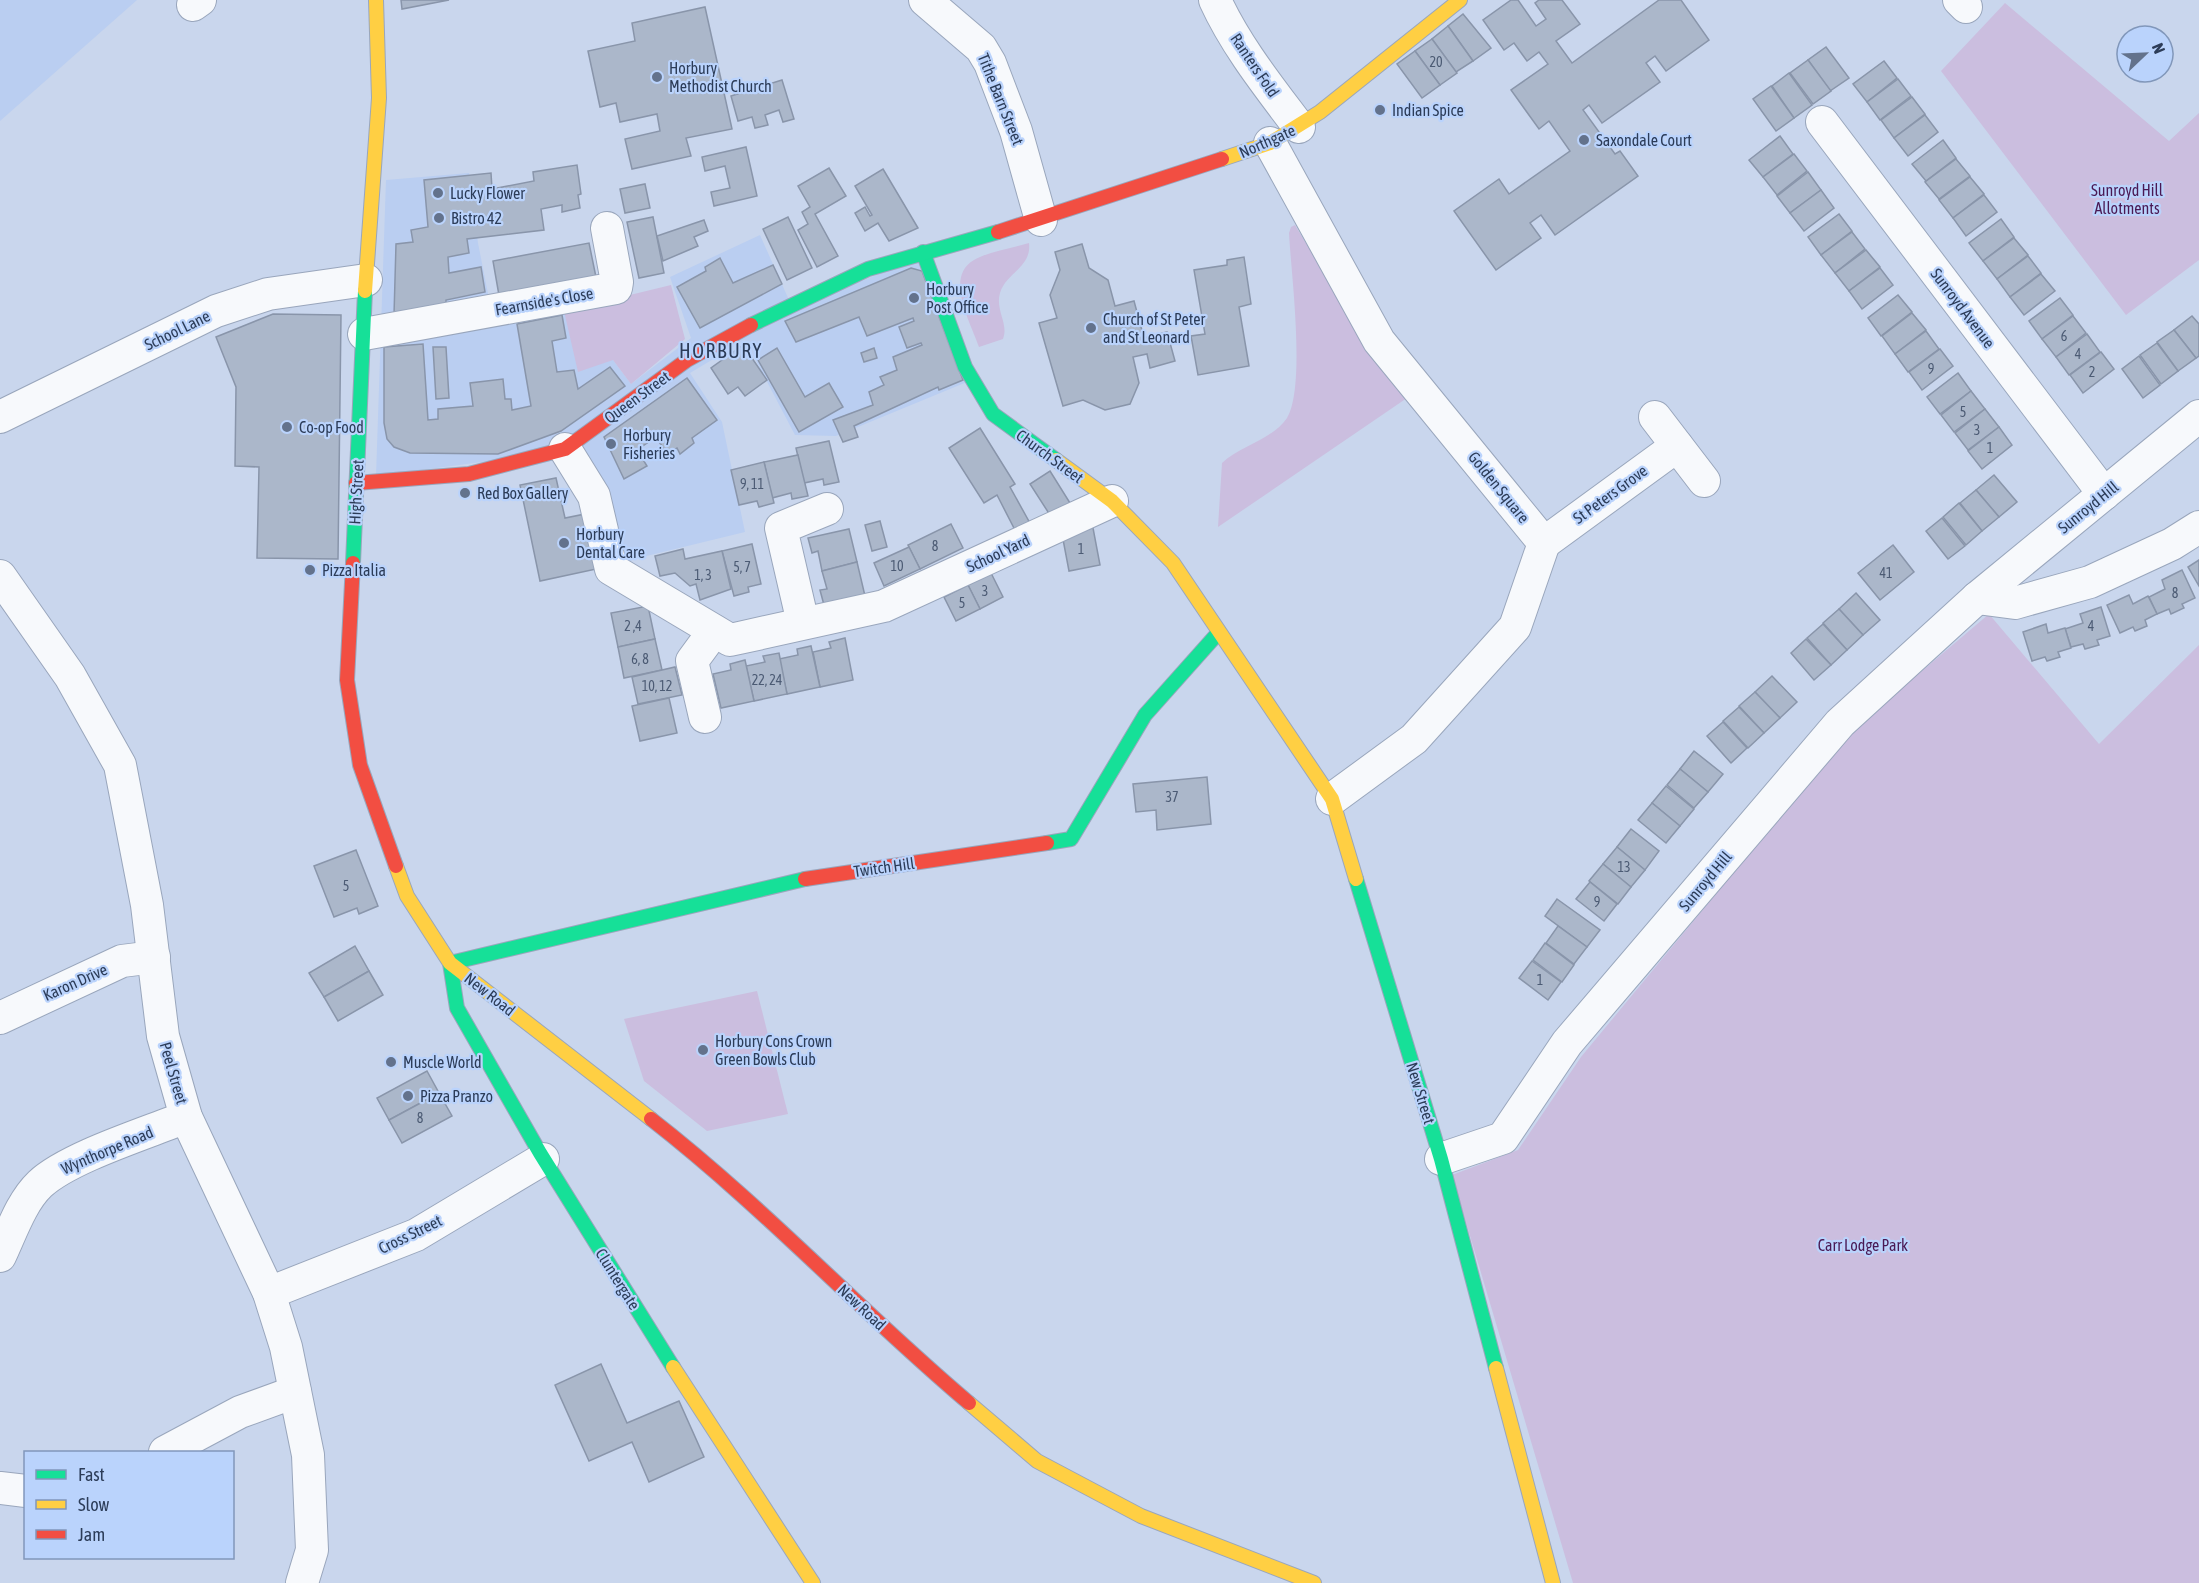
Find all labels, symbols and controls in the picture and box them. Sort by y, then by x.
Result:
north arrow [2115,24,2175,84]
street label: Ranters Fold [1227,30,1283,100]
text: N [2149,40,2169,56]
street label: Tithe Barn Street [974,51,1028,148]
house number: 20 [1429,54,1443,70]
place label: Horbury Methodist Church [669,59,772,95]
marker: Horbury Methodist Church [650,70,664,84]
place label: Indian Spice [1392,101,1464,120]
marker: Indian Spice [1373,103,1387,117]
street label: Northgate [1236,121,1298,162]
place label: Saxondale Court [1596,131,1692,149]
marker: Saxondale Court [1577,133,1591,147]
park label: Sunroyd Hill Allotments [2091,181,2164,217]
place label: Lucky Flower [450,184,525,203]
marker: Lucky Flower [431,186,445,200]
place label: Bistro 42 [451,209,502,227]
marker: Bistro 42 [432,211,446,225]
street label: Sunroyd Avenue [1926,265,1999,352]
place label: Horbury Post Office [926,280,989,316]
street label: Fearnside's Close [494,284,594,318]
marker: Horbury Post Office [907,291,921,305]
street label: School Lane [141,306,213,354]
place label: Church of St Peter and St Leonard [1103,310,1206,346]
marker: Church of St Peter and St Leonard [1084,321,1098,335]
house number: 6 [2061,328,2068,344]
district label: HORBURY [679,339,763,362]
house number: 4 [2075,346,2082,362]
house number: 9 [1928,361,1934,377]
house number: 2 [2089,364,2095,380]
street label: Queen Street [601,367,674,427]
house number: 5 [1960,404,1966,420]
place label: Co-op Food [299,418,364,437]
marker: Co-op Food [280,420,294,434]
house number: 3 [1974,422,1980,438]
place label: Horbury Fisheries [623,426,675,462]
street label: Church Street [1013,426,1087,487]
marker: Horbury Fisheries [604,437,618,451]
house number: 1 [1987,440,1993,456]
street label: Golden Square [1464,448,1533,527]
street label: High Street [345,459,368,525]
street label: St Peters Grove [1570,461,1650,527]
house number: 9, 11 [740,476,764,492]
street label: Sunroyd Hill [2054,477,2123,537]
place label: Red Box Gallery [477,484,569,503]
marker: Red Box Gallery [458,486,472,500]
place label: Horbury Dental Care [576,525,645,561]
street label: School Yard [963,531,1033,575]
marker: Horbury Dental Care [557,536,571,550]
house number: 8 [932,538,939,554]
house number: 1 [1078,541,1084,557]
house number: 10 [890,558,904,574]
house number: 5, 7 [733,559,751,575]
place label: Pizza Italia [322,561,386,579]
marker: Pizza Italia [303,563,317,577]
house number: 41 [1879,565,1893,581]
house number: 1, 3 [694,567,712,583]
house number: 3 [982,583,988,599]
house number: 8 [2172,585,2179,601]
house number: 5 [959,595,965,611]
house number: 2 ,4 [624,618,642,634]
house number: 4 [2088,618,2095,634]
house number: 6, 8 [631,651,649,667]
house number: 22, 24 [752,672,783,688]
house number: 10, 12 [642,678,672,694]
house number: 37 [1165,789,1179,805]
street label: Sunroyd Hill [1675,847,1736,915]
street label: Twitch Hill [852,854,916,880]
house number: 13 [1617,859,1631,875]
house number: 5 [343,878,349,894]
house number: 9 [1594,894,1600,910]
street label: Karon Drive [40,960,110,1004]
street label: New Road [461,969,519,1019]
house number: 1 [1537,972,1543,988]
place label: Horbury Cons Crown Green Bowls Club [715,1032,832,1068]
street label: Peel Street [157,1040,192,1106]
marker: Horbury Cons Crown Green Bowls Club [696,1043,710,1057]
place label: Muscle World [403,1053,482,1071]
marker: Muscle World [384,1055,398,1069]
street label: New Street [1403,1060,1439,1126]
place label: Pizza Pranzo [420,1087,493,1105]
marker: Pizza Pranzo [401,1089,415,1103]
house number: 8 [417,1110,424,1126]
street label: Wynthorpe Road [58,1123,156,1178]
street label: Cross Street [375,1211,445,1257]
park label: Carr Lodge Park [1818,1236,1908,1255]
street label: Cluntergate [591,1245,644,1313]
street label: New Road [834,1280,890,1334]
legend [24,1451,234,1559]
text: Fast [78,1464,105,1485]
text: Slow [78,1494,109,1515]
text: Jam [78,1524,105,1545]

